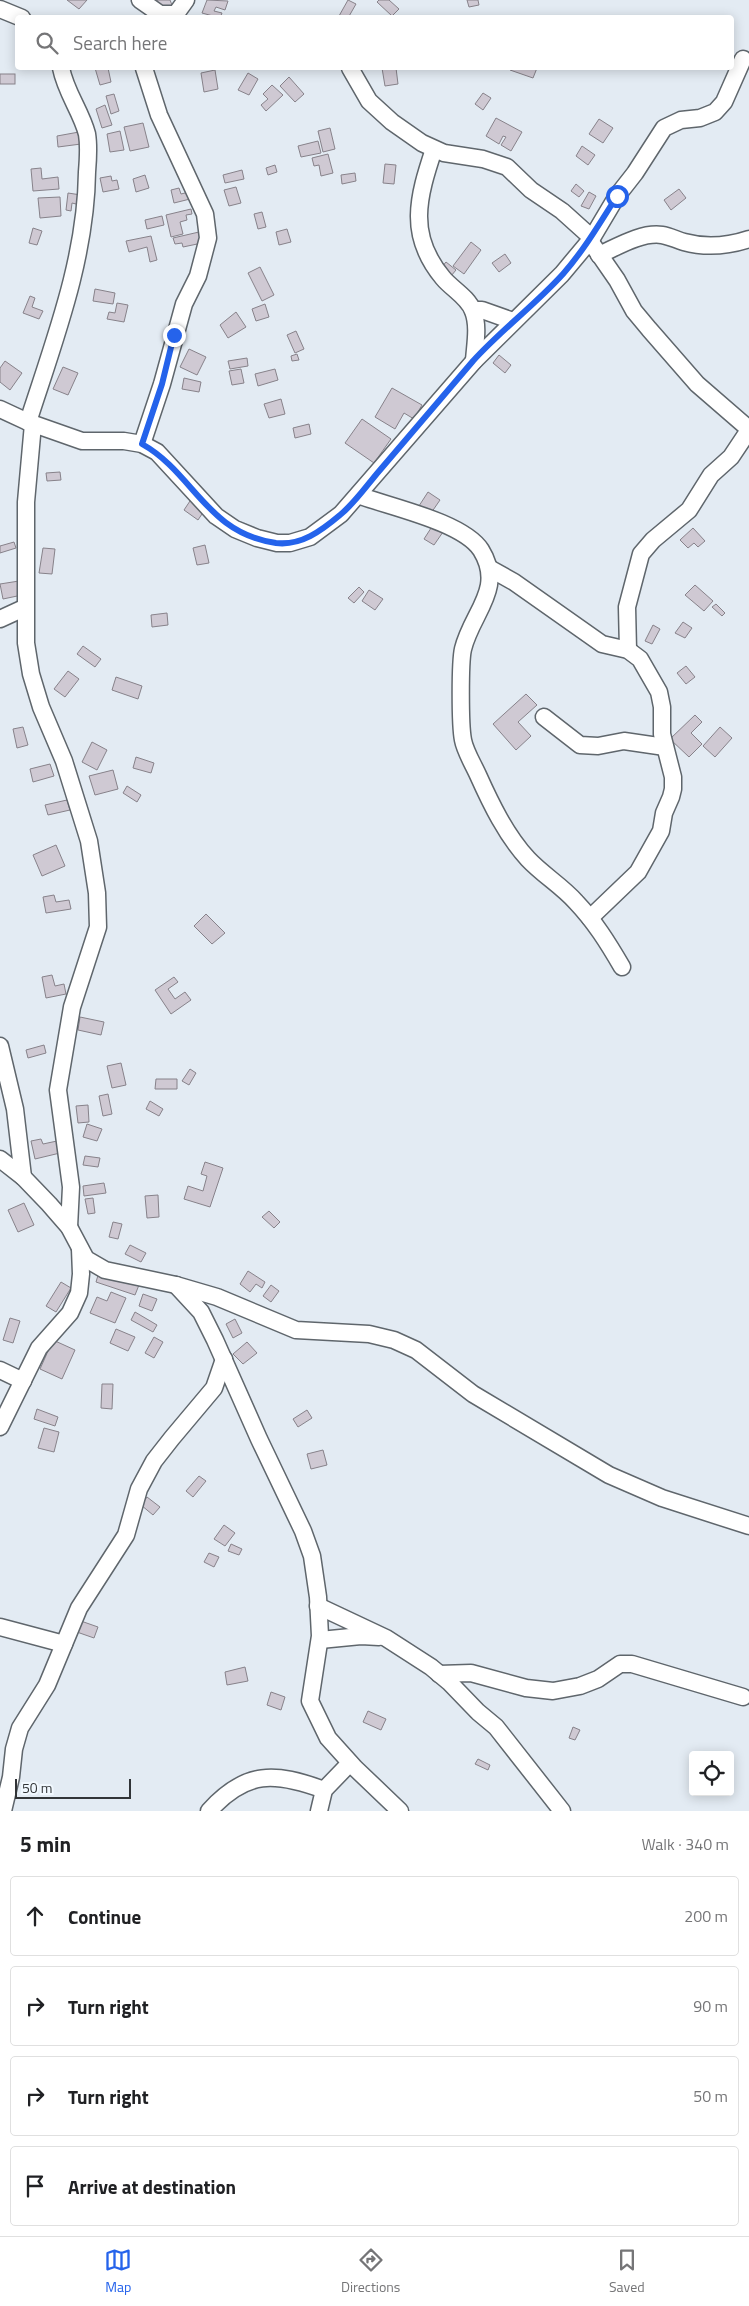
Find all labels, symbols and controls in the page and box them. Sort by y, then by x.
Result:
search box [15,15,734,70]
text: Search here [73,28,167,57]
icon: search [33,29,61,57]
route start [606,185,629,208]
route end [163,324,186,347]
map controls [689,1751,734,1796]
button: locate [689,1751,734,1796]
scale bar [15,1776,131,1799]
text: 50 m [22,1777,52,1798]
text: 5 min [20,1828,71,1860]
text: Walk · 340 m [641,1832,729,1856]
icon: ahead [21,1902,49,1930]
text: Continue [68,1902,141,1931]
text: 200 m [684,1904,728,1928]
icon: right [21,1992,49,2020]
text: Turn right [68,1992,149,2021]
text: 90 m [693,1994,728,2018]
icon: right [21,2082,49,2110]
text: Turn right [68,2082,149,2111]
text: 50 m [693,2084,728,2108]
icon: arrive [21,2172,49,2200]
text: Arrive at destination [68,2172,236,2201]
tab: Map [104,2246,132,2297]
tab: Directions [341,2246,400,2297]
tab: Saved [609,2246,645,2297]

